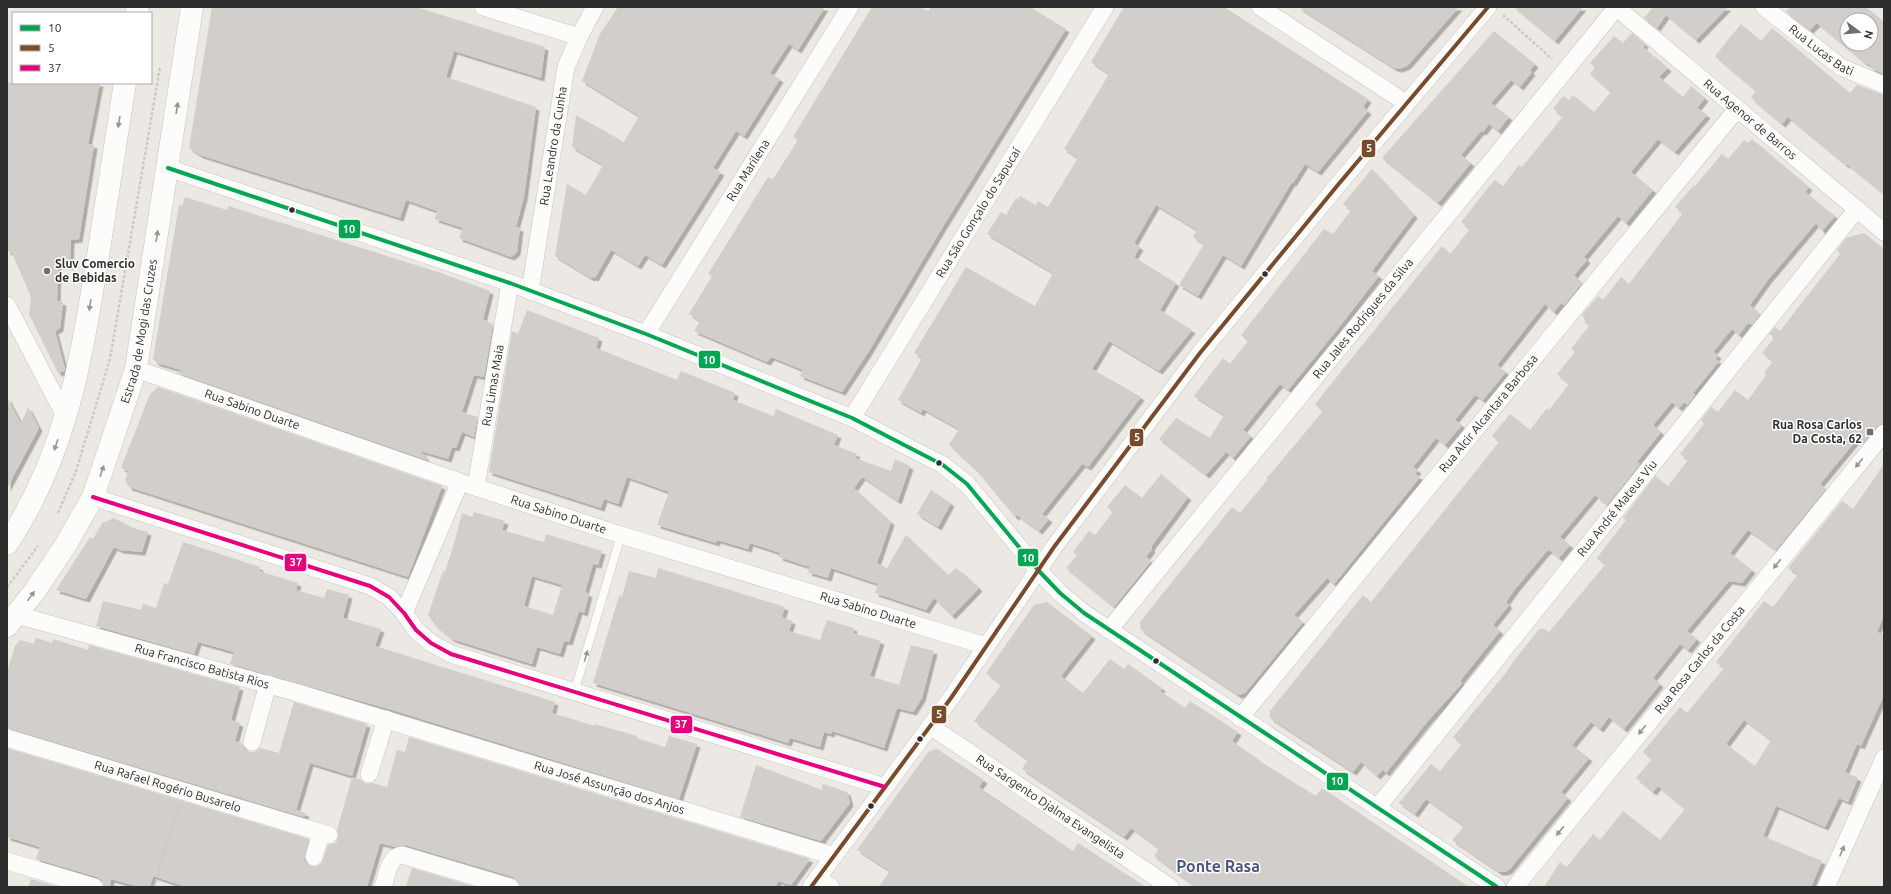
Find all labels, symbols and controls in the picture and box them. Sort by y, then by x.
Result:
legend [12,12,152,84]
north arrow [1839,12,1879,52]
text: 10 [48,21,62,34]
street label: Rua Lucas Bati [1787,22,1856,78]
text: N [1862,29,1876,40]
text: 5 [48,41,55,54]
text: 37 [48,61,62,74]
street label: Rua Agenor de Barros [1701,76,1799,162]
street label: Rua Leandro da Cunha [537,85,569,206]
one-way arrow [174,102,180,114]
one-way arrow [116,115,122,128]
street label: Rua Marilena [724,137,772,203]
line badge: 5 [1361,139,1376,158]
text: 5 [1366,142,1372,154]
street label: Rua São Gonçalo do Sapucaí [933,144,1023,280]
unlabelled marker [287,205,297,215]
line badge: 10 [338,219,361,239]
text: 10 [343,223,355,235]
one-way arrow [154,230,160,242]
street label: Rua Jales Rodrigues da Silva [1310,256,1415,381]
place label: Sluv Comercio de Bebidas [55,257,135,284]
street label: Estrada de Mogi das Cruzes [118,258,159,405]
marker: Sluv Comercio de Bebidas [42,266,52,276]
unlabelled marker [1260,269,1270,279]
one-way arrow [86,299,92,311]
street label: Rua Limas Maia [479,344,506,427]
line badge: 10 [698,350,721,369]
street label: Rua Alcir Alcantara Barbosa [1436,352,1540,475]
text: 10 [703,354,715,366]
street label: Rua Sabino Duarte [203,386,302,432]
place label: Rua Rosa Carlos Da Costa, 62 [1772,418,1862,445]
marker: Rua Rosa Carlos Da Costa, 62 [1865,427,1875,437]
line badge: 5 [1129,428,1144,447]
text: 5 [1134,431,1140,443]
one-way arrow [53,439,59,451]
street label: Rua André Mateus Viu [1574,457,1659,559]
unlabelled marker [934,458,944,468]
one-way arrow [1855,458,1864,468]
one-way arrow [100,465,106,477]
street label: Rua Sabino Duarte [509,492,608,536]
line badge: 10 [1017,548,1039,567]
text: 10 [1022,552,1034,564]
line badge: 37 [284,553,307,572]
text: 37 [290,556,302,568]
one-way arrow [1773,558,1782,569]
street label: Rua Sabino Duarte [819,589,918,630]
one-way arrow [27,590,35,601]
street label: Rua Rosa Carlos da Costa [1652,603,1747,716]
street label: Rua Francisco Batista Rios [133,641,271,691]
one-way arrow [583,649,589,661]
unlabelled marker [1151,656,1161,666]
line badge: 5 [931,705,947,724]
text: 5 [936,708,942,720]
line badge: 37 [670,715,693,734]
text: 37 [675,718,687,730]
one-way arrow [1638,725,1647,735]
unlabelled marker [915,734,925,744]
street label: Rua Sargento Djalma Evangelista [974,752,1128,861]
street label: Rua Rafael Rogério Busarelo [93,758,243,814]
street label: Rua José Assunção dos Anjos [533,758,686,816]
line badge: 10 [1326,772,1349,791]
text: 10 [1331,775,1343,787]
unlabelled marker [866,801,876,811]
one-way arrow [1556,825,1565,836]
one-way arrow [1839,846,1845,857]
district label: Ponte Rasa [1176,857,1260,875]

